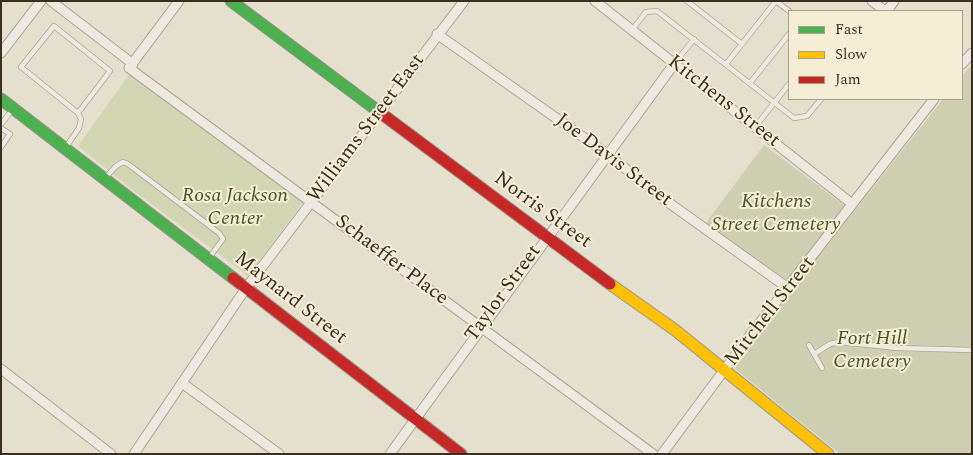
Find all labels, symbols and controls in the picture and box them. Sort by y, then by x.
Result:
legend [788,10,963,100]
text: Fast [835,18,863,41]
text: Slow [835,43,867,66]
street label: Williams Street East [303,50,431,208]
street label: Kitchens Street [662,51,784,153]
text: Jam [835,68,861,91]
street label: Joe Davis Street [550,109,676,213]
street label: Norris Street [488,167,596,255]
park label: Rosa Jackson Center [182,185,288,232]
park label: Kitchens Street Cemetery [712,191,840,238]
street label: Schaeffer Place [330,211,452,311]
street label: Taylor Street [461,241,547,347]
street label: Maynard Street [229,248,351,350]
street label: Mitchell Street [721,252,821,372]
park label: Fort Hill Cemetery [833,328,911,375]

